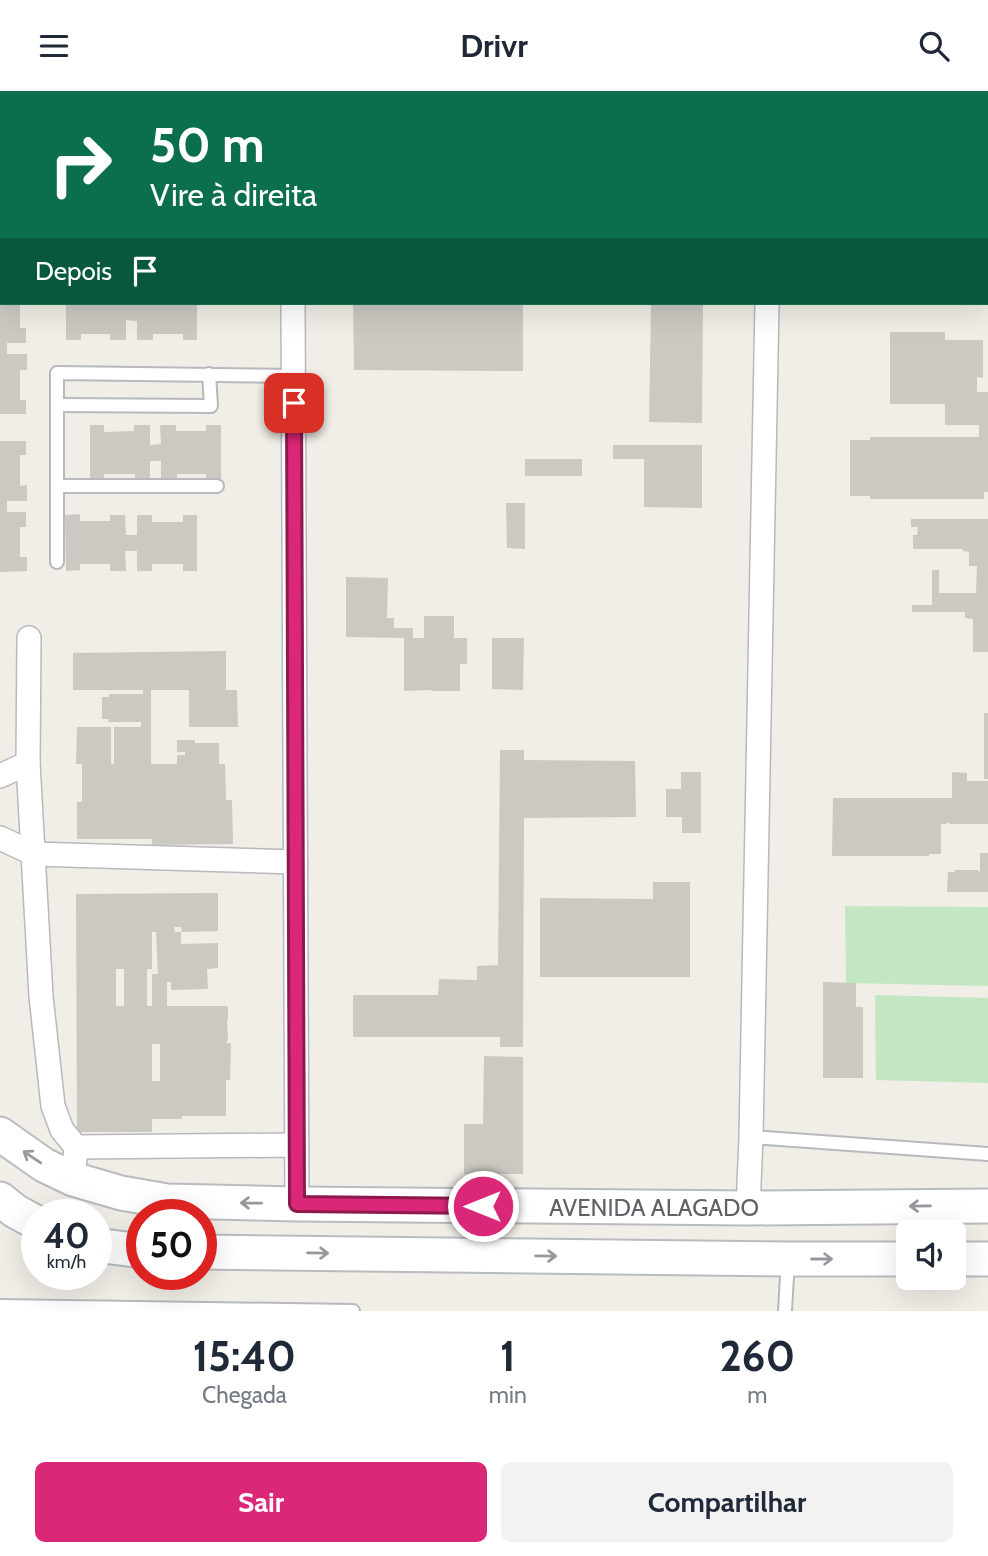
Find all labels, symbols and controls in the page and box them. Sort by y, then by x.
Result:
text: Drivr [460,26,528,65]
icon: menu [35,27,73,65]
icon: search [915,27,953,65]
text: 50 m [150,115,265,174]
icon: right [35,119,126,210]
text: Vire à direita [150,175,317,214]
icon: arrive [126,252,164,290]
text: Depois [35,255,112,287]
pin [264,373,324,433]
icon: arrive [275,384,313,422]
one-way arrow [23,1150,42,1164]
position arrow [446,1169,520,1243]
street label: AVENIDA ALAGADO [549,1193,759,1222]
one-way arrow [240,1196,263,1210]
speed limit sign: 50 [126,1199,217,1290]
one-way arrow [909,1199,932,1213]
text: 40 [43,1214,90,1257]
map controls [896,1220,966,1290]
button: sound [896,1220,966,1290]
one-way arrow [307,1246,330,1260]
one-way arrow [534,1249,557,1263]
text: km/h [47,1251,86,1273]
one-way arrow [811,1252,834,1266]
text: 15:40 [193,1330,296,1382]
text: 1 [500,1330,516,1382]
text: 260 [720,1330,795,1382]
text: Chegada [202,1381,287,1409]
text: min [489,1381,527,1409]
text: m [747,1381,767,1409]
button: Sair [35,1462,487,1542]
button: Compartilhar [501,1462,953,1542]

